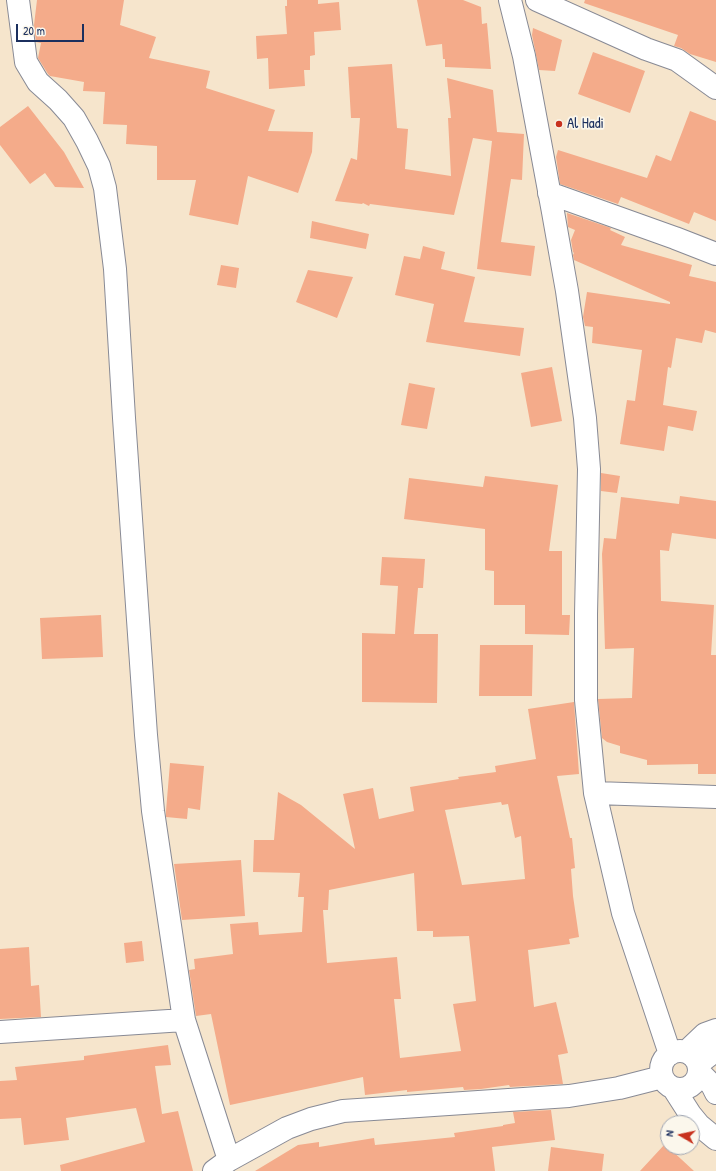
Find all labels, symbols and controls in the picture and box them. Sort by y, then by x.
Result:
scale bar [18,16,86,42]
text: 20 m [23,22,45,39]
place label: Al Hadi [567,115,604,133]
marker: Al Hadi [554,119,564,129]
north arrow [660,1115,700,1155]
text: N [662,1129,677,1137]

